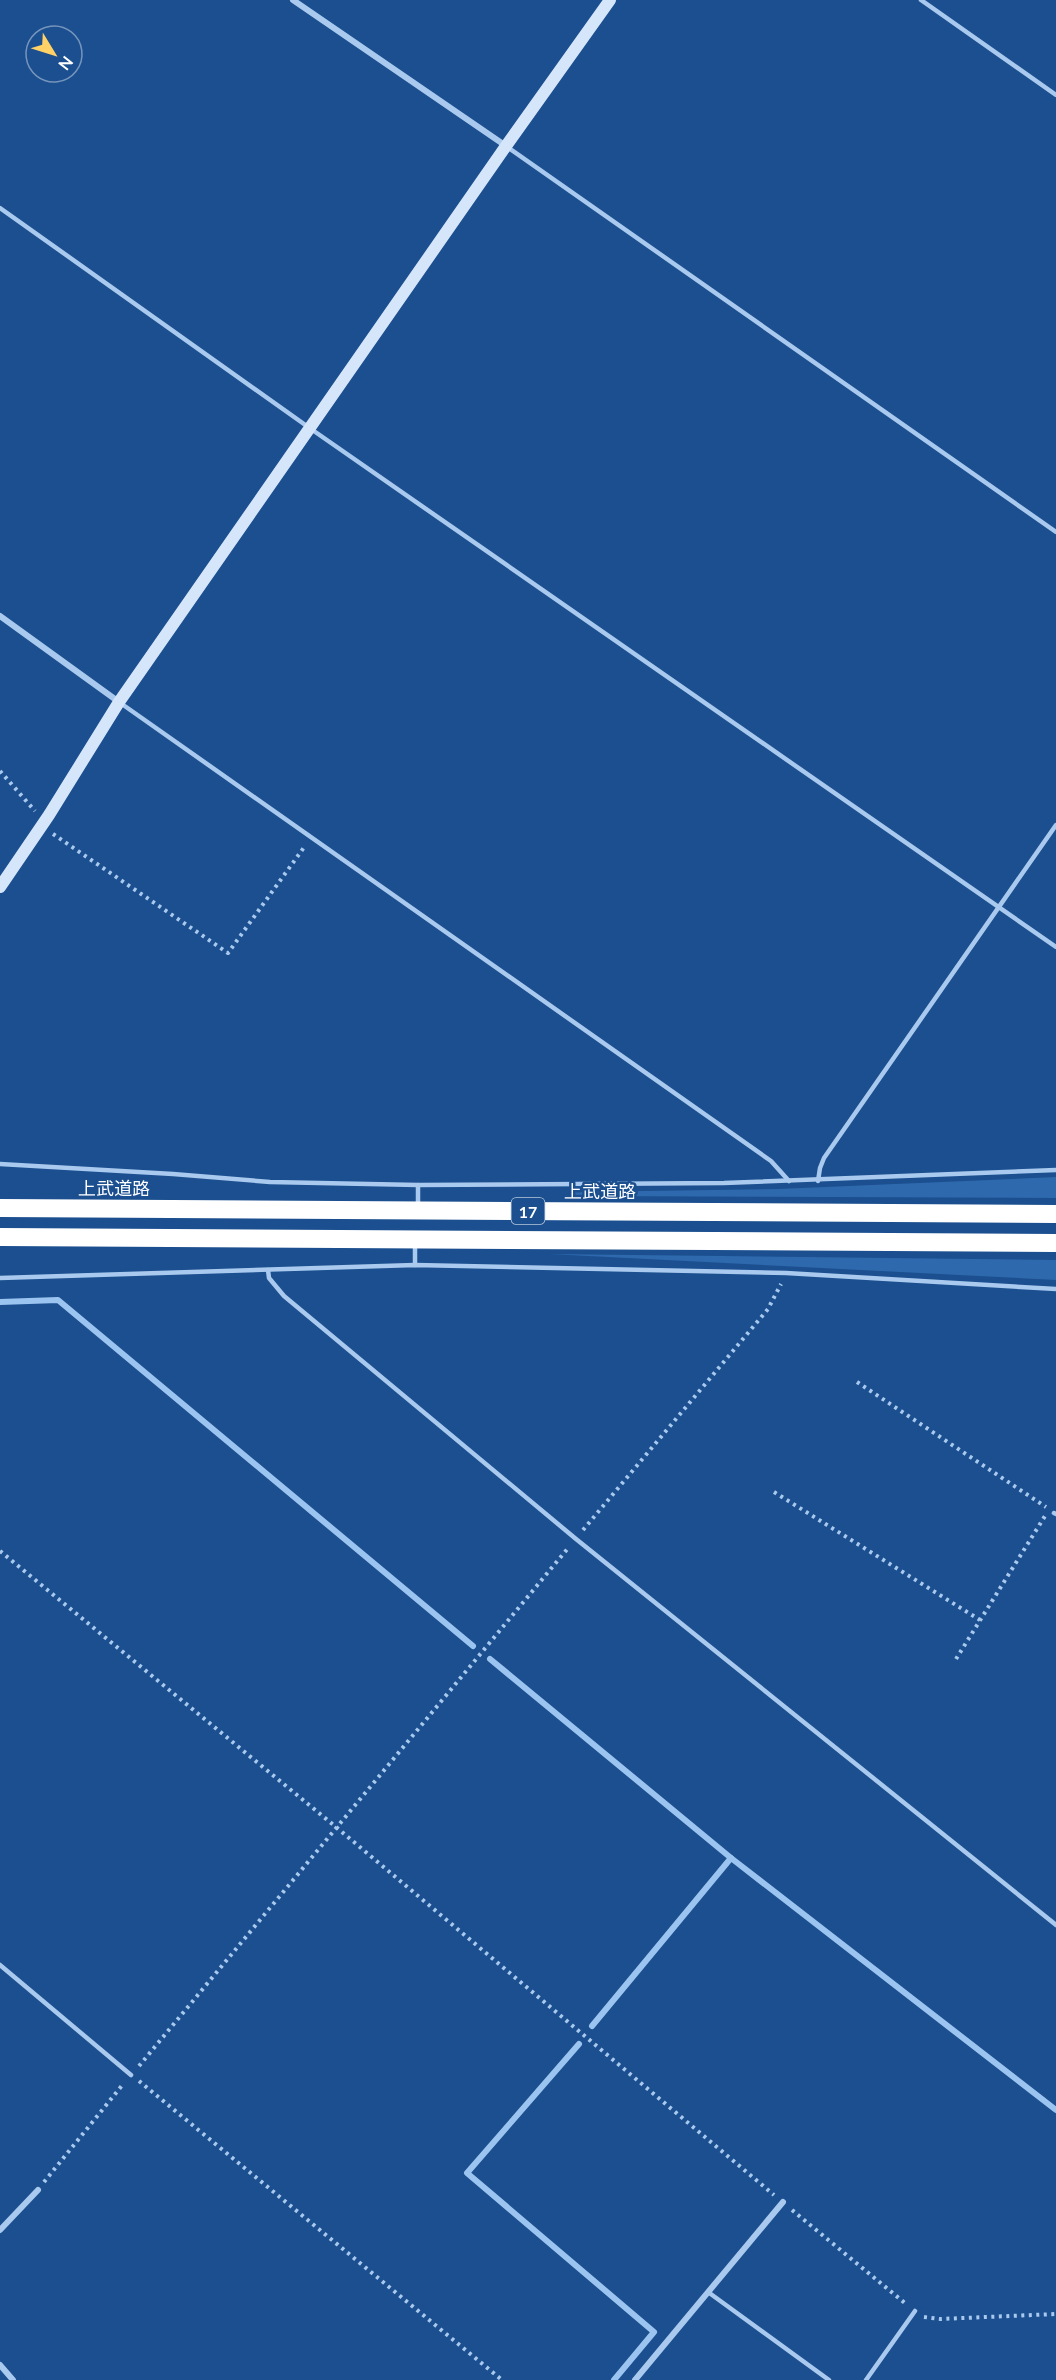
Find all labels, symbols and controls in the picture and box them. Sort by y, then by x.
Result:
north arrow [24,24,84,84]
text: N [55,53,77,74]
street label: 上武道路 [78,1177,150,1199]
street label: 上武道路 [564,1180,636,1202]
road number: 17 [512,1198,544,1224]

